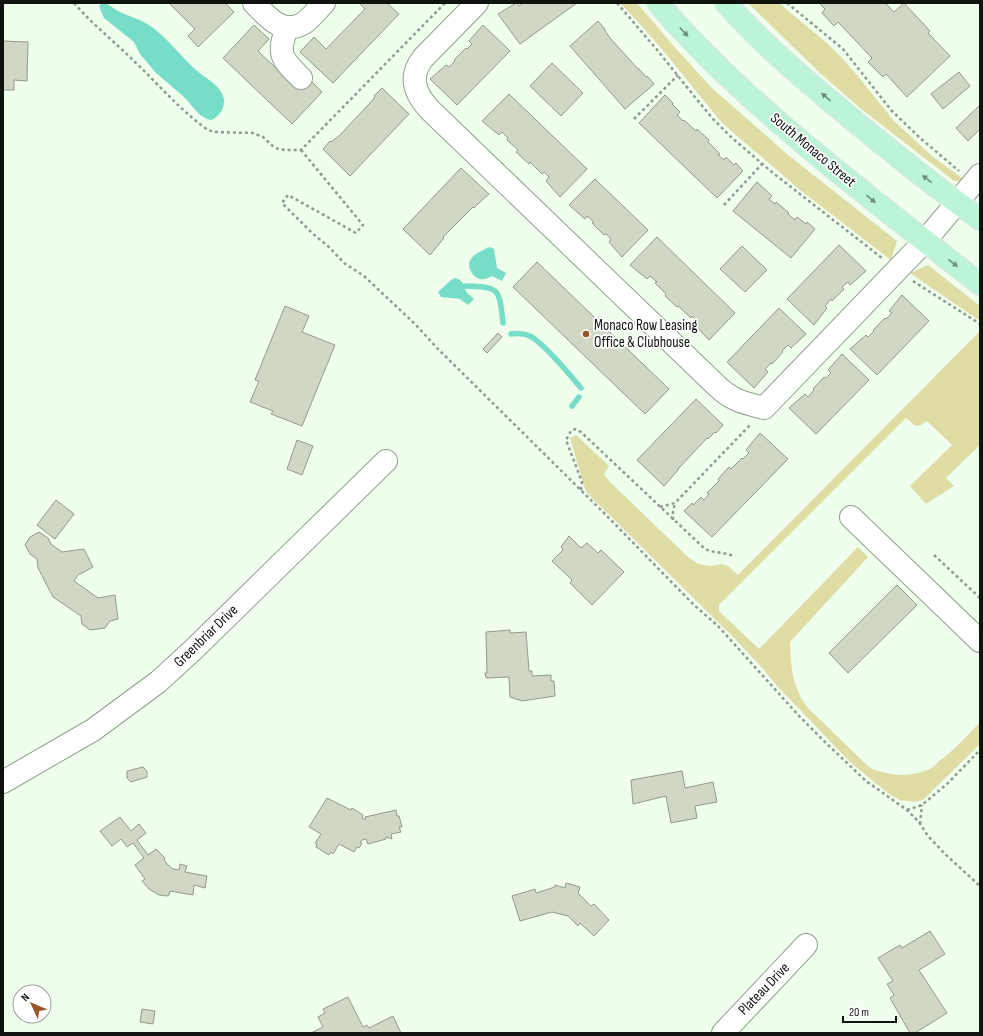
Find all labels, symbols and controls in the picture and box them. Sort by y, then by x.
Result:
one-way arrow [679,27,688,37]
one-way arrow [820,93,831,102]
street label: South Monaco Street [766,109,860,192]
one-way arrow [921,175,932,183]
one-way arrow [866,194,877,203]
one-way arrow [947,258,958,267]
place label: Monaco Row Leasing Office & Clubhouse [594,316,697,352]
marker: Monaco Row Leasing Office & Clubhouse [581,329,591,339]
street label: Greenbriar Drive [170,601,242,671]
street label: Plateau Drive [734,959,794,1019]
north arrow [12,984,52,1024]
text: N [18,991,32,1004]
scale bar [843,998,896,1024]
text: 20 m [849,1005,869,1020]

